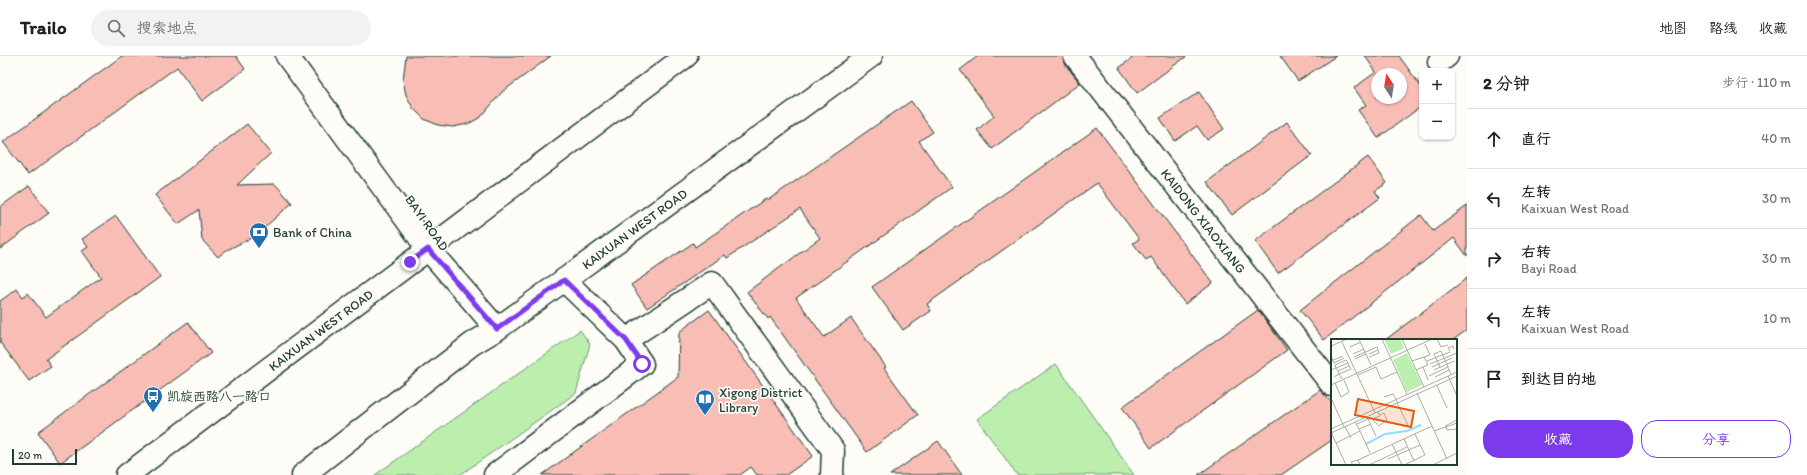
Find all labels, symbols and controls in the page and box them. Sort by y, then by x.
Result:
search box [91,10,371,46]
text: Trailo [20,16,67,39]
icon: search [105,17,127,39]
text: 搜索地点 [137,19,197,37]
text: 地图 [1659,20,1687,37]
text: 路线 [1709,20,1737,37]
text: 收藏 [1759,20,1787,37]
north arrow [1371,68,1407,104]
map controls [1419,68,1455,140]
button: + [1419,68,1455,104]
text: 2 分钟 [1483,73,1530,93]
text: 步行 · 110 m [1722,75,1791,90]
button: − [1419,104,1455,140]
icon: ahead [1483,128,1505,150]
text: 直行 [1521,130,1551,148]
text: 40 m [1761,131,1791,146]
street label: KAIDONG XIAOXIANG [1158,166,1249,276]
text: 左转 [1521,183,1551,201]
street label: KAIXUAN WEST ROAD [579,185,690,272]
icon: left [1483,188,1505,210]
text: 30 m [1762,191,1791,206]
street label: BAYI ROAD [402,192,452,254]
text: Kaixuan West Road [1521,201,1629,216]
bank icon: Bank of China [248,221,270,249]
place label: Bank of China [273,225,352,240]
text: 右转 [1521,243,1551,261]
icon: right [1483,248,1505,270]
text: 30 m [1762,251,1791,266]
route end [401,253,419,271]
text: Bayi Road [1521,261,1577,276]
street label: KAIXUAN WEST ROAD [266,286,376,374]
text: 左转 [1521,303,1551,321]
icon: left [1483,308,1505,330]
text: 10 m [1763,311,1791,326]
text: Kaixuan West Road [1521,321,1629,336]
inset map [1331,339,1457,465]
route start [633,355,651,373]
icon: arrive [1483,368,1505,390]
text: 到达目的地 [1521,370,1596,388]
bus stop icon: 凯旋西路八一路口 [142,385,164,413]
place label: Xigong District Library [719,385,803,415]
library icon: Xigong District Library [694,388,716,416]
place label: 凯旋西路八一路口 [167,389,271,404]
button: 收藏 [1483,420,1633,458]
button: 分享 [1641,420,1791,458]
scale bar [12,447,77,466]
text: 20 m [18,449,42,462]

